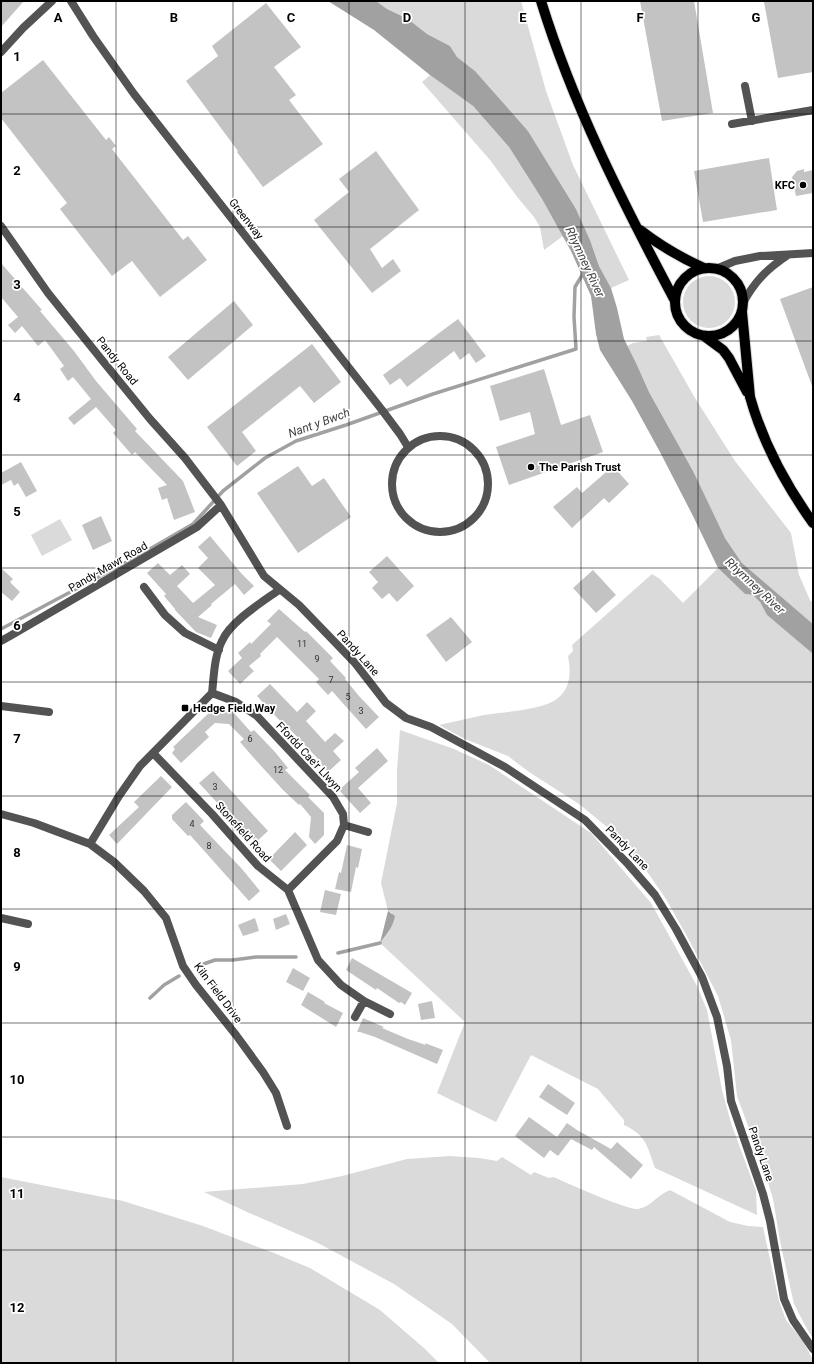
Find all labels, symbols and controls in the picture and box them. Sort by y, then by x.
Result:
text: A [54,10,63,25]
text: B [170,10,178,25]
text: C [287,10,296,25]
text: D [403,10,411,25]
text: E [519,10,527,25]
text: F [636,10,644,25]
text: G [752,10,761,25]
text: 1 [13,49,21,64]
text: 2 [13,163,21,178]
place label: KFC [775,179,795,192]
marker: KFC [798,180,808,190]
street label: Greenway [226,196,266,243]
water label: Rhymney River [563,225,608,300]
text: 3 [13,277,21,292]
street label: Pandy Road [94,334,140,388]
text: 4 [13,390,21,405]
water label: Nant y Bwch [286,405,352,441]
place label: The Parish Trust [539,461,621,474]
marker: The Parish Trust [526,462,536,472]
text: 5 [13,504,21,519]
street label: Pandy-Mawr Road [66,539,150,595]
water label: Rhymney River [722,555,788,618]
text: 6 [13,618,21,633]
street label: Pandy Lane [334,628,382,679]
house number: 11 [297,639,307,649]
house number: 9 [314,654,320,664]
house number: 7 [328,675,334,685]
house number: 5 [345,692,351,702]
place label: Hedge Field Way [193,702,276,715]
marker: Hedge Field Way [180,703,190,713]
house number: 3 [358,706,364,716]
street label: Ffordd Cae'r Llwyn [273,720,345,794]
text: 7 [13,731,21,746]
house number: 6 [247,734,253,744]
house number: 12 [273,765,283,775]
house number: 3 [212,782,218,792]
street label: Stonefield Road [212,799,274,865]
house number: 4 [189,819,195,829]
street label: Pandy Lane [603,823,652,873]
house number: 8 [206,841,212,851]
text: 8 [13,845,21,860]
text: 9 [13,959,21,974]
street label: Kiln Field Drive [191,960,245,1026]
text: 10 [10,1072,24,1087]
street label: Pandy Lane [746,1125,776,1183]
text: 11 [10,1186,24,1201]
text: 12 [10,1300,24,1315]

